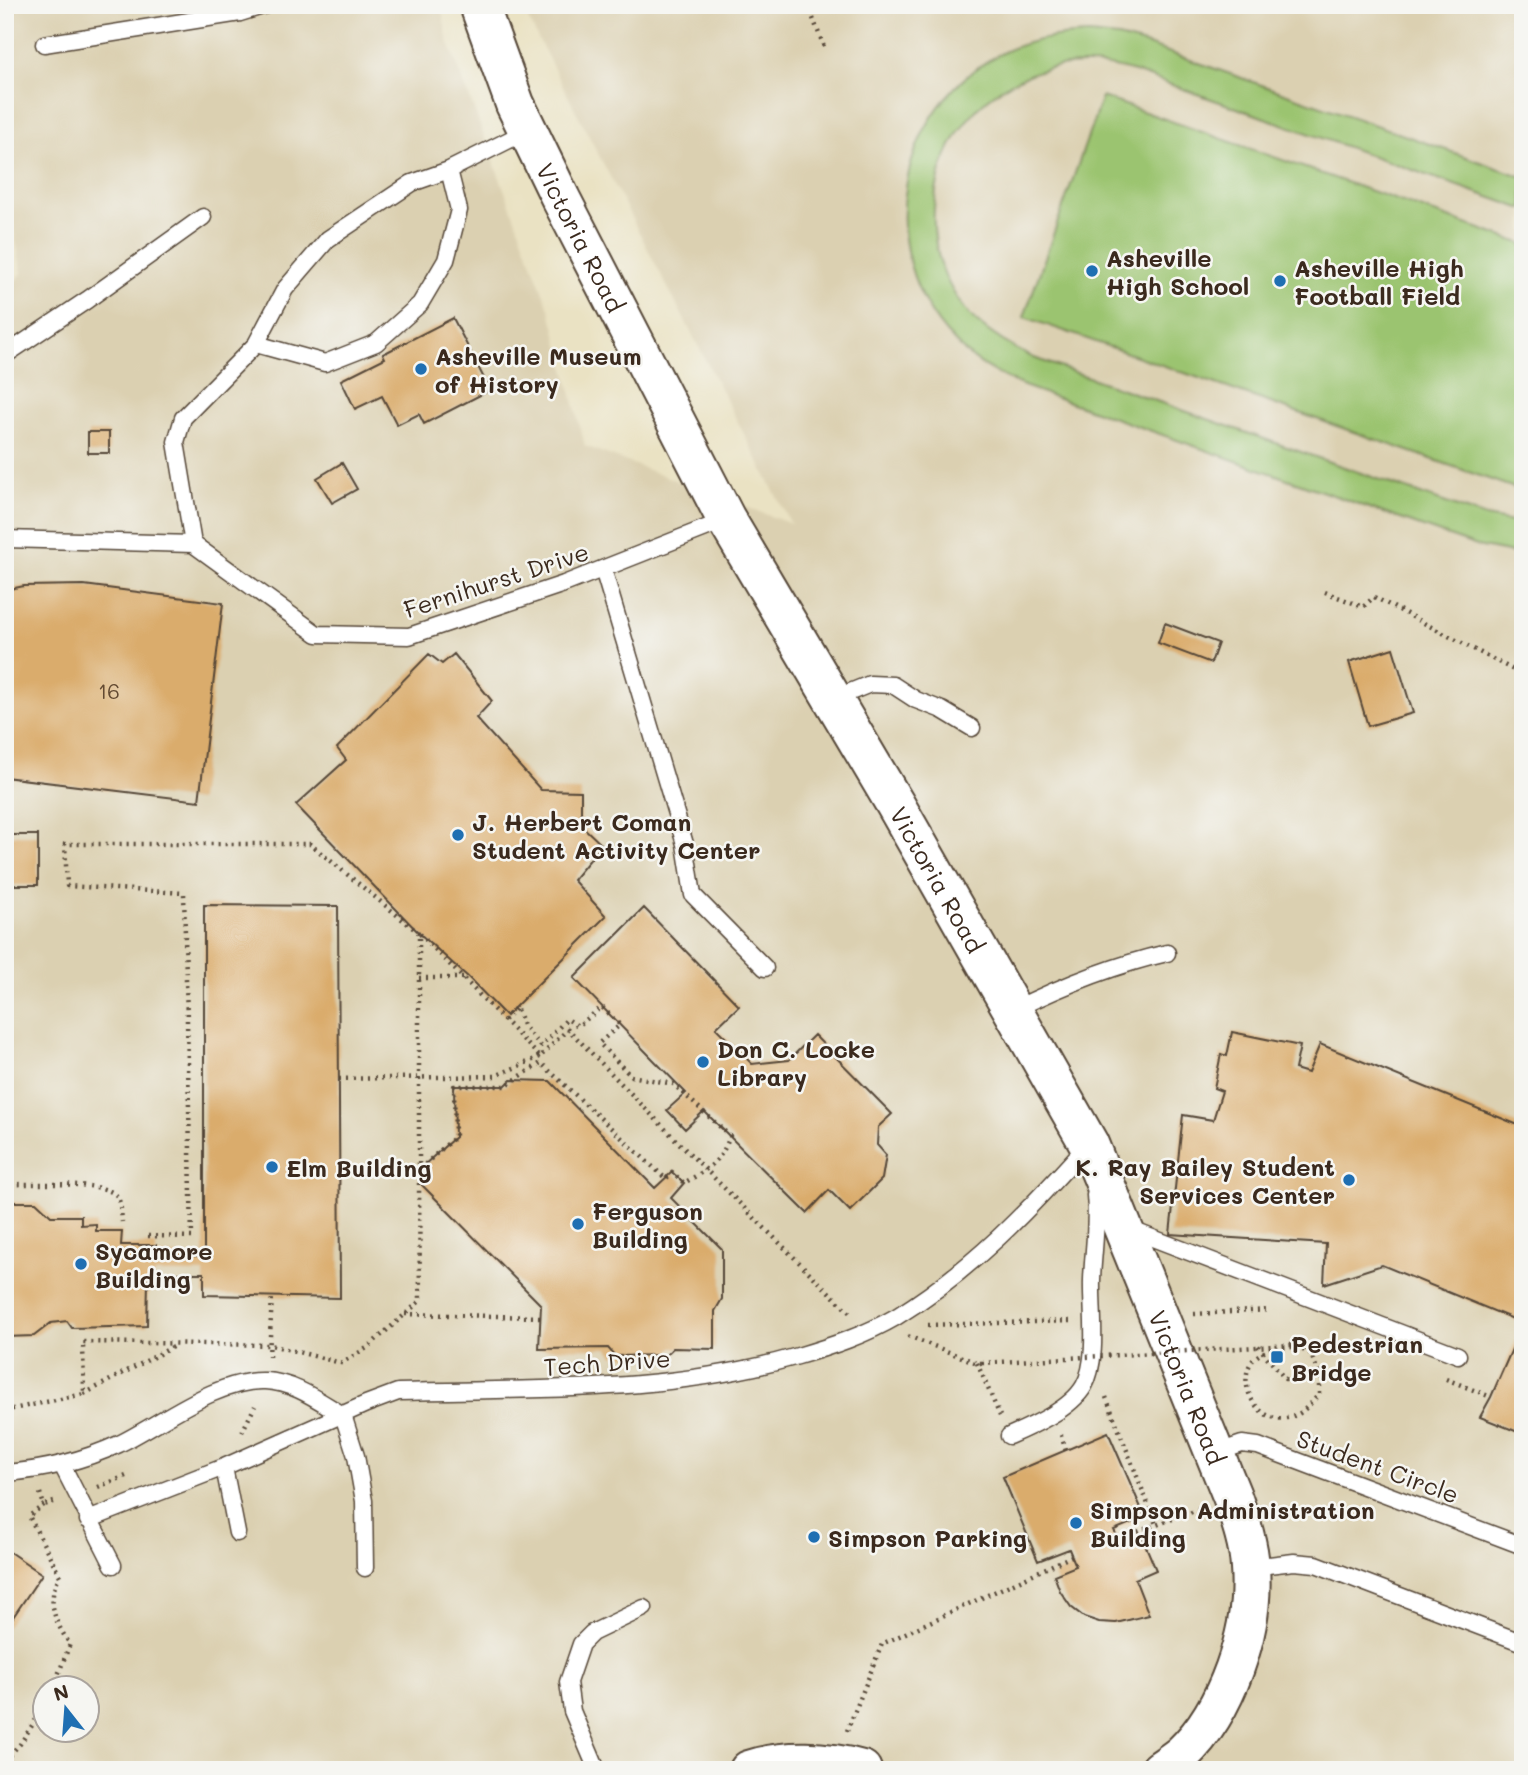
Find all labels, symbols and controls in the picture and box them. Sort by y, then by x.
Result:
street label: Victoria Road [530,157,632,317]
place label: Asheville High School [1106,242,1249,301]
place label: Asheville High Football Field [1294,252,1464,311]
marker: Asheville High School [1084,263,1100,279]
marker: Asheville High Football Field [1272,273,1288,289]
place label: Asheville Museum of History [435,340,641,399]
marker: Asheville Museum of History [413,361,429,377]
street label: Fernihurst Drive [399,535,593,625]
house number: 16 [98,677,120,704]
street label: Victoria Road [884,801,992,958]
place label: J. Herbert Coman Student Activity Center [472,806,761,865]
marker: J. Herbert Coman Student Activity Center [450,827,466,843]
place label: Don C. Locke Library [717,1033,875,1092]
marker: Don C. Locke Library [695,1054,711,1070]
place label: K. Ray Bailey Student Services Center [1075,1151,1335,1210]
place label: Elm Building [286,1152,431,1183]
marker: Elm Building [264,1159,280,1175]
marker: K. Ray Bailey Student Services Center [1341,1172,1357,1188]
place label: Ferguson Building [592,1195,703,1254]
marker: Ferguson Building [570,1216,586,1232]
place label: Sycamore Building [95,1235,213,1294]
marker: Sycamore Building [73,1256,89,1272]
street label: Victoria Road [1143,1305,1233,1469]
place label: Pedestrian Bridge [1291,1328,1423,1387]
street label: Tech Drive [543,1342,671,1382]
marker: Pedestrian Bridge [1269,1349,1285,1365]
street label: Student Circle [1293,1422,1463,1510]
place label: Simpson Administration Building [1090,1494,1374,1553]
marker: Simpson Administration Building [1068,1515,1084,1531]
place label: Simpson Parking [828,1522,1027,1553]
marker: Simpson Parking [806,1529,822,1545]
north arrow [32,1674,102,1744]
text: N [50,1678,71,1706]

